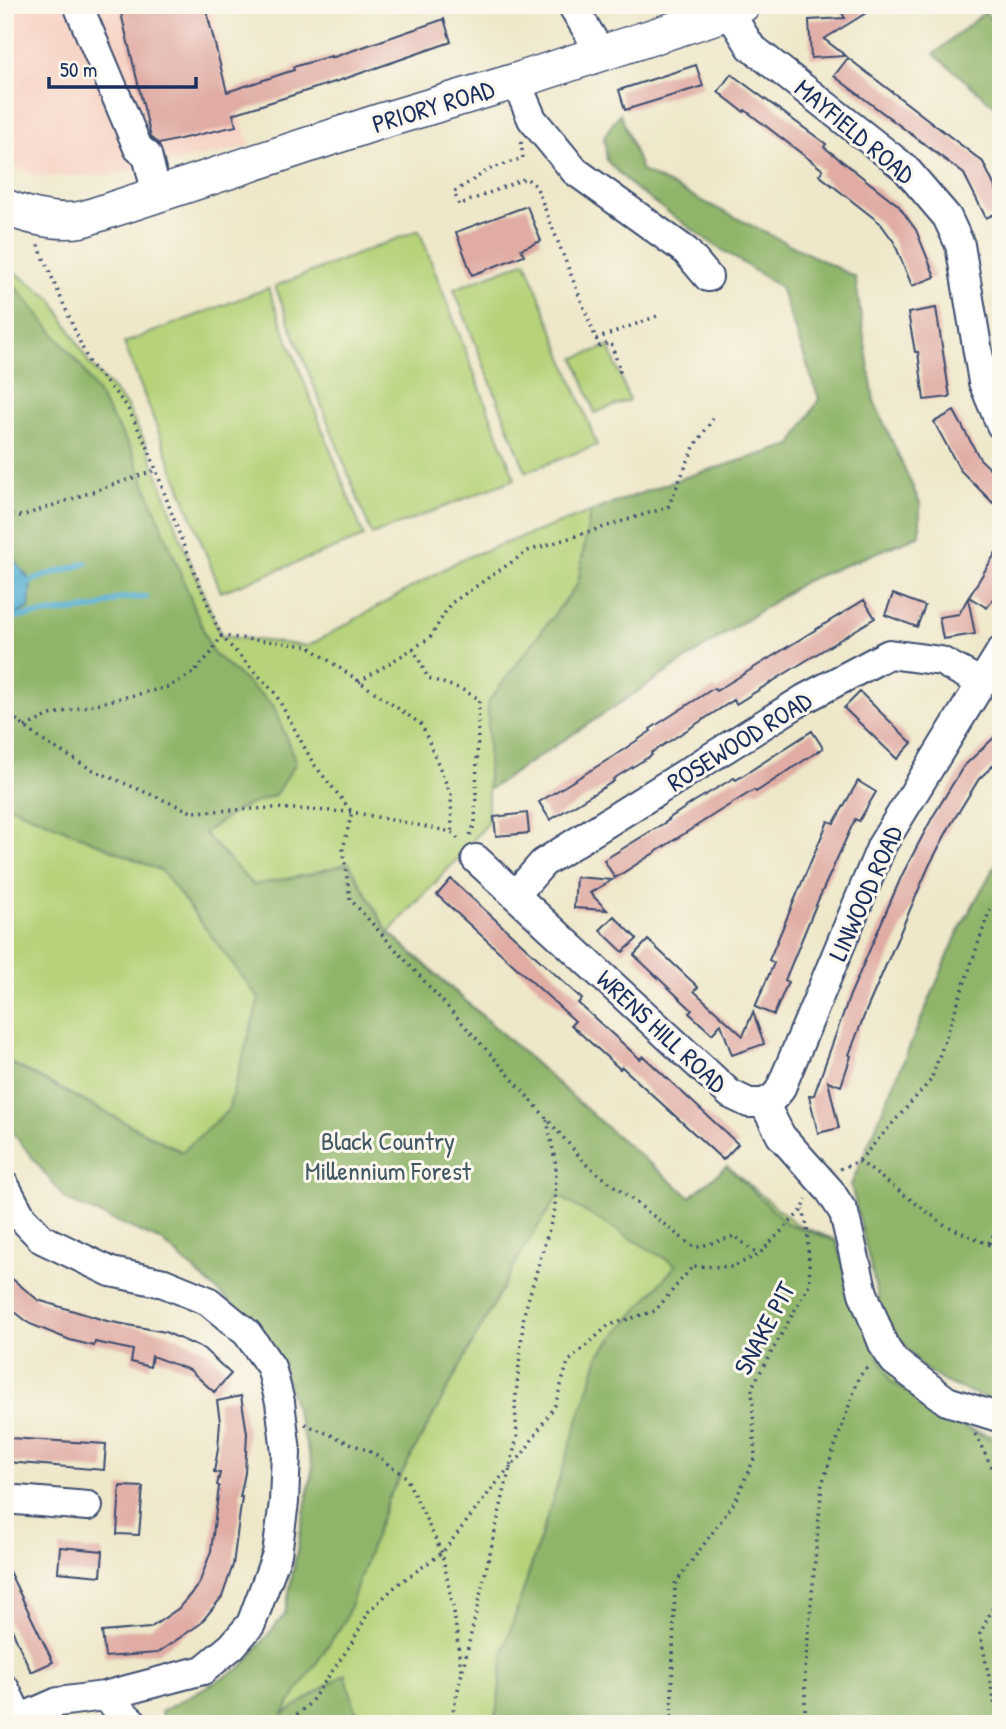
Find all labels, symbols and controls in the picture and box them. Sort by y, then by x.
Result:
scale bar [49,46,196,90]
text: 50 m [60,55,97,84]
street label: PRIORY ROAD [368,71,499,141]
street label: MAYFIELD ROAD [788,71,923,192]
street label: ROSEWOOD ROAD [660,682,818,799]
street label: LINWOOD ROAD [820,819,911,966]
street label: WRENS HILL ROAD [589,962,735,1101]
park label: Black Country Millennium Forest [305,1123,472,1188]
street label: SNAKE PIT [725,1275,803,1381]

